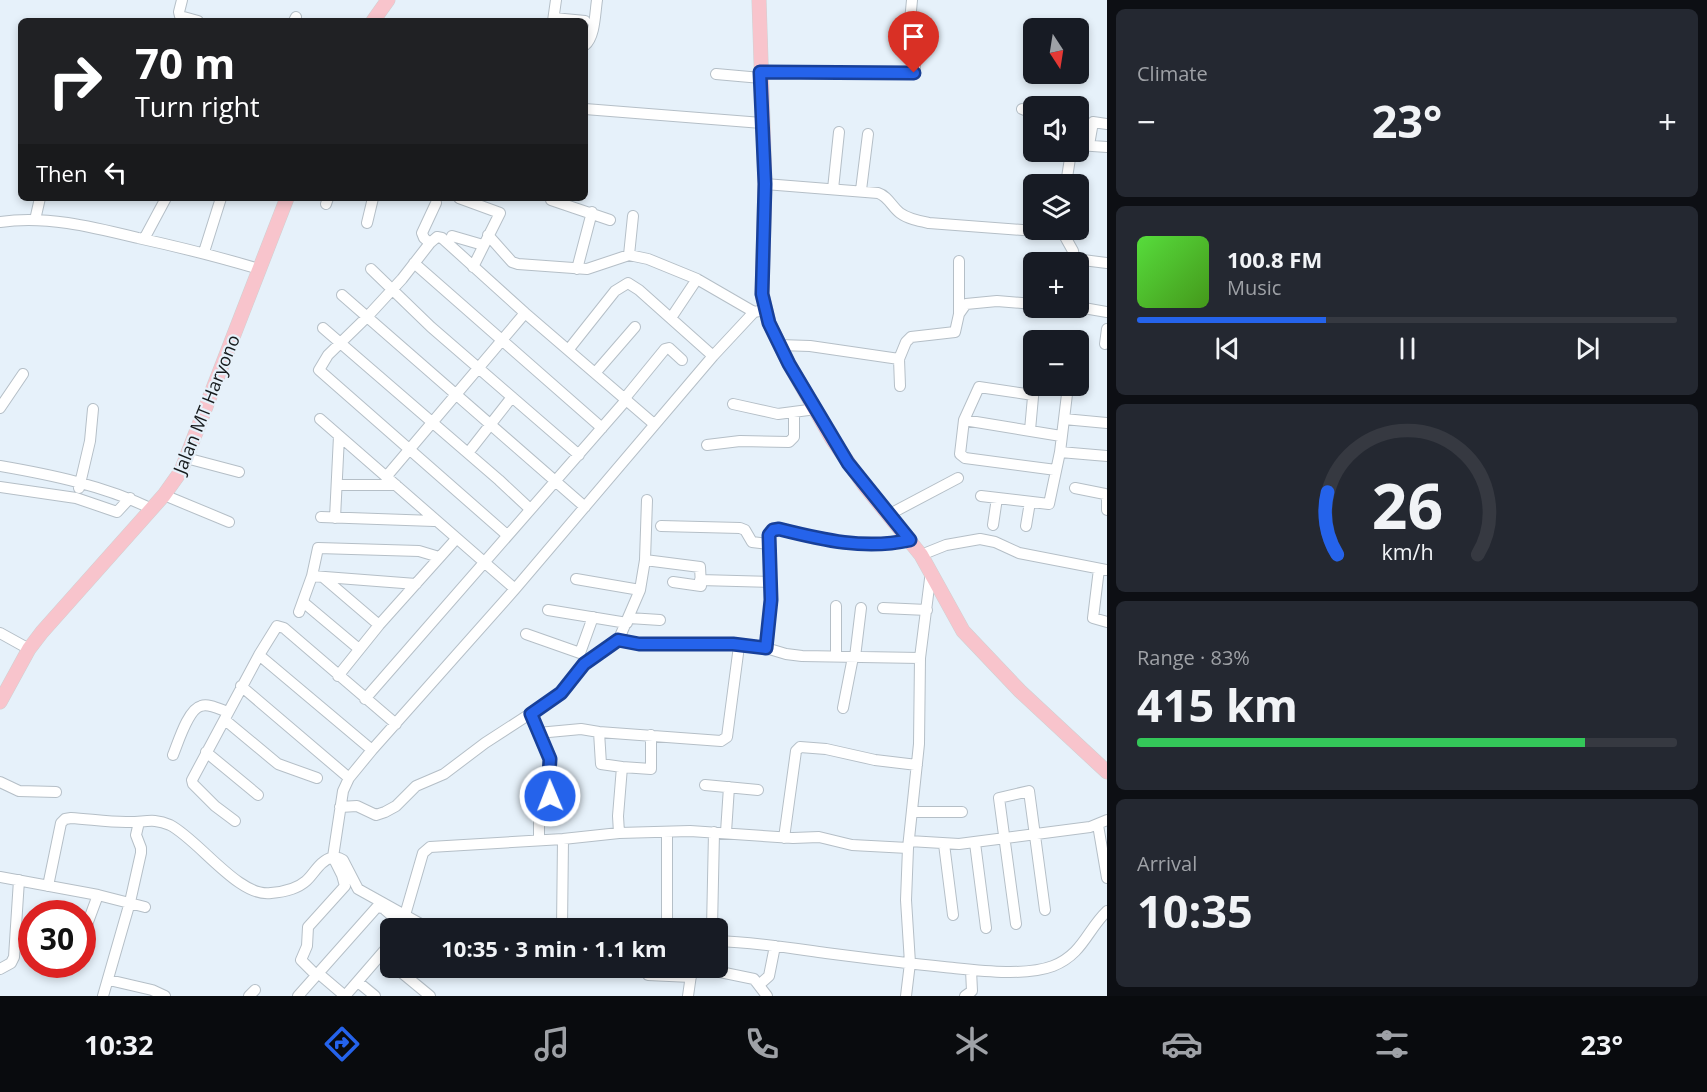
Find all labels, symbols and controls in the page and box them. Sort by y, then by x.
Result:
pin [888,11,939,73]
north arrow [1023,18,1089,84]
map controls [1023,18,1089,396]
icon: arrive [897,20,930,53]
text: 70 m [135,34,235,91]
icon: right [36,42,114,120]
text: Climate [1137,60,1208,87]
text: Turn right [135,88,260,125]
text: 23° [1372,90,1442,151]
button: sound [1023,96,1089,162]
text: − [1137,99,1156,144]
text: + [1658,99,1677,144]
icon: left [99,156,132,189]
text: Then [36,158,87,188]
button: layers [1023,174,1089,240]
text: 100.8 FM [1227,244,1322,274]
button: + [1023,252,1089,318]
text: Music [1227,274,1281,301]
button: − [1023,330,1089,396]
street label: Jalan MT Haryono [166,331,245,479]
icon: previous [1211,332,1244,365]
icon: pause [1391,332,1424,365]
icon: next [1571,332,1604,365]
text: 26 [1371,462,1443,547]
text: km/h [1381,537,1433,566]
text: Range · 83% [1137,644,1250,671]
text: 415 km [1137,674,1298,735]
position arrow [518,764,582,828]
text: Arrival [1137,850,1197,877]
text: 10:35 [1137,880,1253,941]
speed limit sign: 30 [18,900,96,978]
text: 10:35 · 3 min · 1.1 km [441,933,667,963]
icon: directions [321,1023,363,1065]
icon: music [531,1023,573,1065]
icon: phone [741,1023,783,1065]
icon: climate [951,1023,993,1065]
icon: car [1161,1023,1203,1065]
icon: filters [1371,1023,1413,1065]
text: 10:32 [84,1026,153,1063]
text: 23° [1581,1026,1623,1063]

